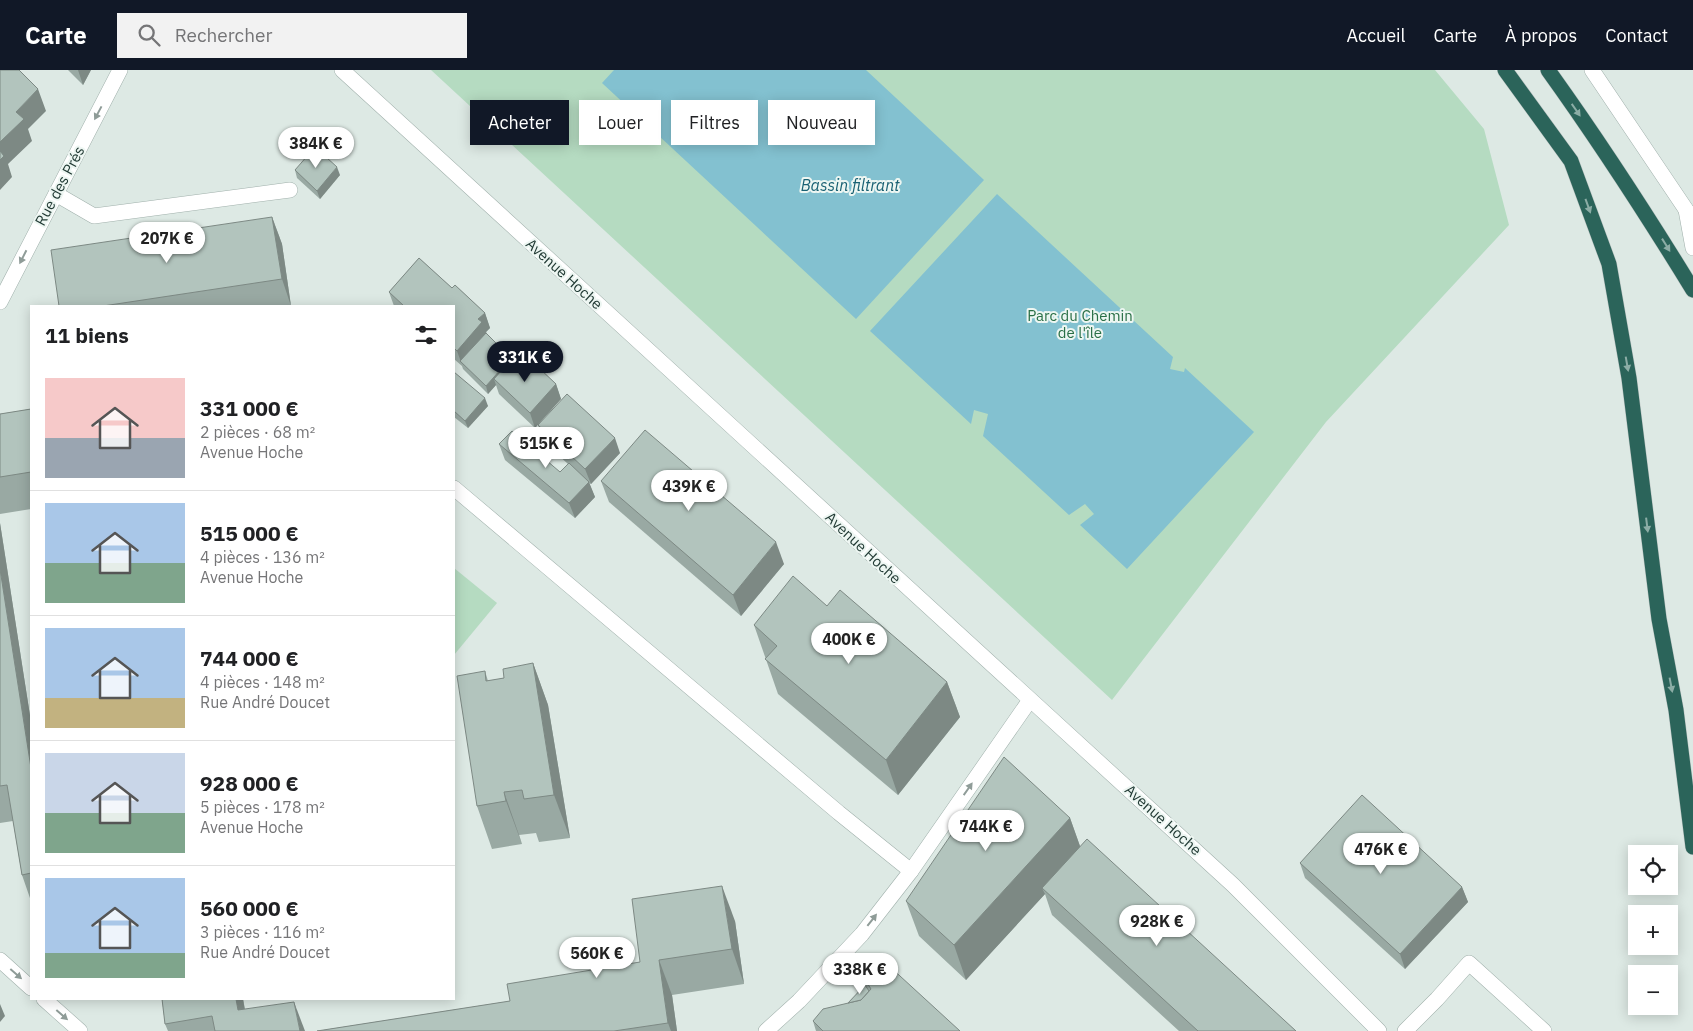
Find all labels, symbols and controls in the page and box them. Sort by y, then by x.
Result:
search box [117,13,467,58]
text: Carte [25,19,87,51]
icon: search [135,21,163,49]
text: Rechercher [175,23,272,47]
text: Accueil [1346,24,1405,47]
text: Carte [1433,24,1477,47]
text: À propos [1505,24,1577,47]
text: Contact [1605,24,1668,47]
chip: Acheter [470,100,569,145]
chip: Louer [579,100,661,145]
chip: Filtres [671,100,758,145]
chip: Nouveau [768,100,875,145]
one-way arrow [1571,103,1581,117]
one-way arrow [94,106,102,120]
pin: 384K € [275,126,357,169]
text: 384K € [289,133,343,153]
street label: Rue des Prés [31,143,89,229]
water label: Bassin filtrant [801,175,900,195]
one-way arrow [1585,199,1592,214]
pin: 207K € [126,222,208,264]
text: 207K € [140,228,194,248]
street label: Avenue Hoche [522,234,607,313]
one-way arrow [1661,239,1670,252]
one-way arrow [19,250,27,265]
park label: Parc du Chemin de l'île [1027,306,1133,342]
text: 11 biens [45,321,129,349]
icon: filters [412,321,440,349]
pin: 331K € [484,340,566,383]
text: 331K € [498,347,552,367]
one-way arrow [1623,356,1631,372]
text: 331 000 € [200,394,299,422]
icon: home [85,398,145,458]
text: 2 pièces · 68 m² [200,422,315,442]
pin: 515K € [505,426,587,469]
text: 515K € [519,433,573,453]
text: Avenue Hoche [200,442,303,462]
pin: 439K € [648,470,730,512]
text: 439K € [662,476,716,496]
street label: Avenue Hoche [821,508,905,588]
one-way arrow [1643,517,1651,533]
text: 515 000 € [200,519,299,547]
icon: home [85,523,145,583]
text: 4 pièces · 136 m² [200,547,325,567]
text: Avenue Hoche [200,567,303,587]
pin: 400K € [808,622,890,665]
text: 400K € [822,629,876,649]
text: 744 000 € [200,644,299,672]
icon: home [85,648,145,708]
text: 4 pièces · 148 m² [200,672,325,692]
one-way arrow [1668,678,1676,694]
text: Rue André Doucet [200,692,330,712]
text: 928 000 € [200,769,299,797]
icon: home [85,773,145,833]
street label: Avenue Hoche [1121,780,1206,859]
one-way arrow [963,782,973,796]
text: 5 pièces · 178 m² [200,797,325,817]
pin: 744K € [945,810,1027,852]
text: 744K € [959,816,1013,836]
text: Avenue Hoche [200,817,303,837]
pin: 476K € [1340,832,1422,875]
text: 476K € [1354,839,1408,859]
map controls [1628,845,1678,1015]
button: locate [1628,845,1678,895]
text: 560 000 € [200,894,299,922]
icon: home [85,898,145,958]
pin: 928K € [1116,904,1198,947]
button: + [1628,905,1678,955]
text: 928K € [1130,911,1184,931]
one-way arrow [867,914,878,927]
text: 3 pièces · 116 m² [200,922,325,942]
pin: 560K € [556,936,638,979]
text: Rue André Doucet [200,942,330,962]
text: 560K € [570,943,624,963]
pin: 338K € [819,952,901,995]
text: 338K € [833,959,887,979]
button: − [1628,965,1678,1015]
one-way arrow [9,968,21,980]
one-way arrow [55,1009,67,1021]

